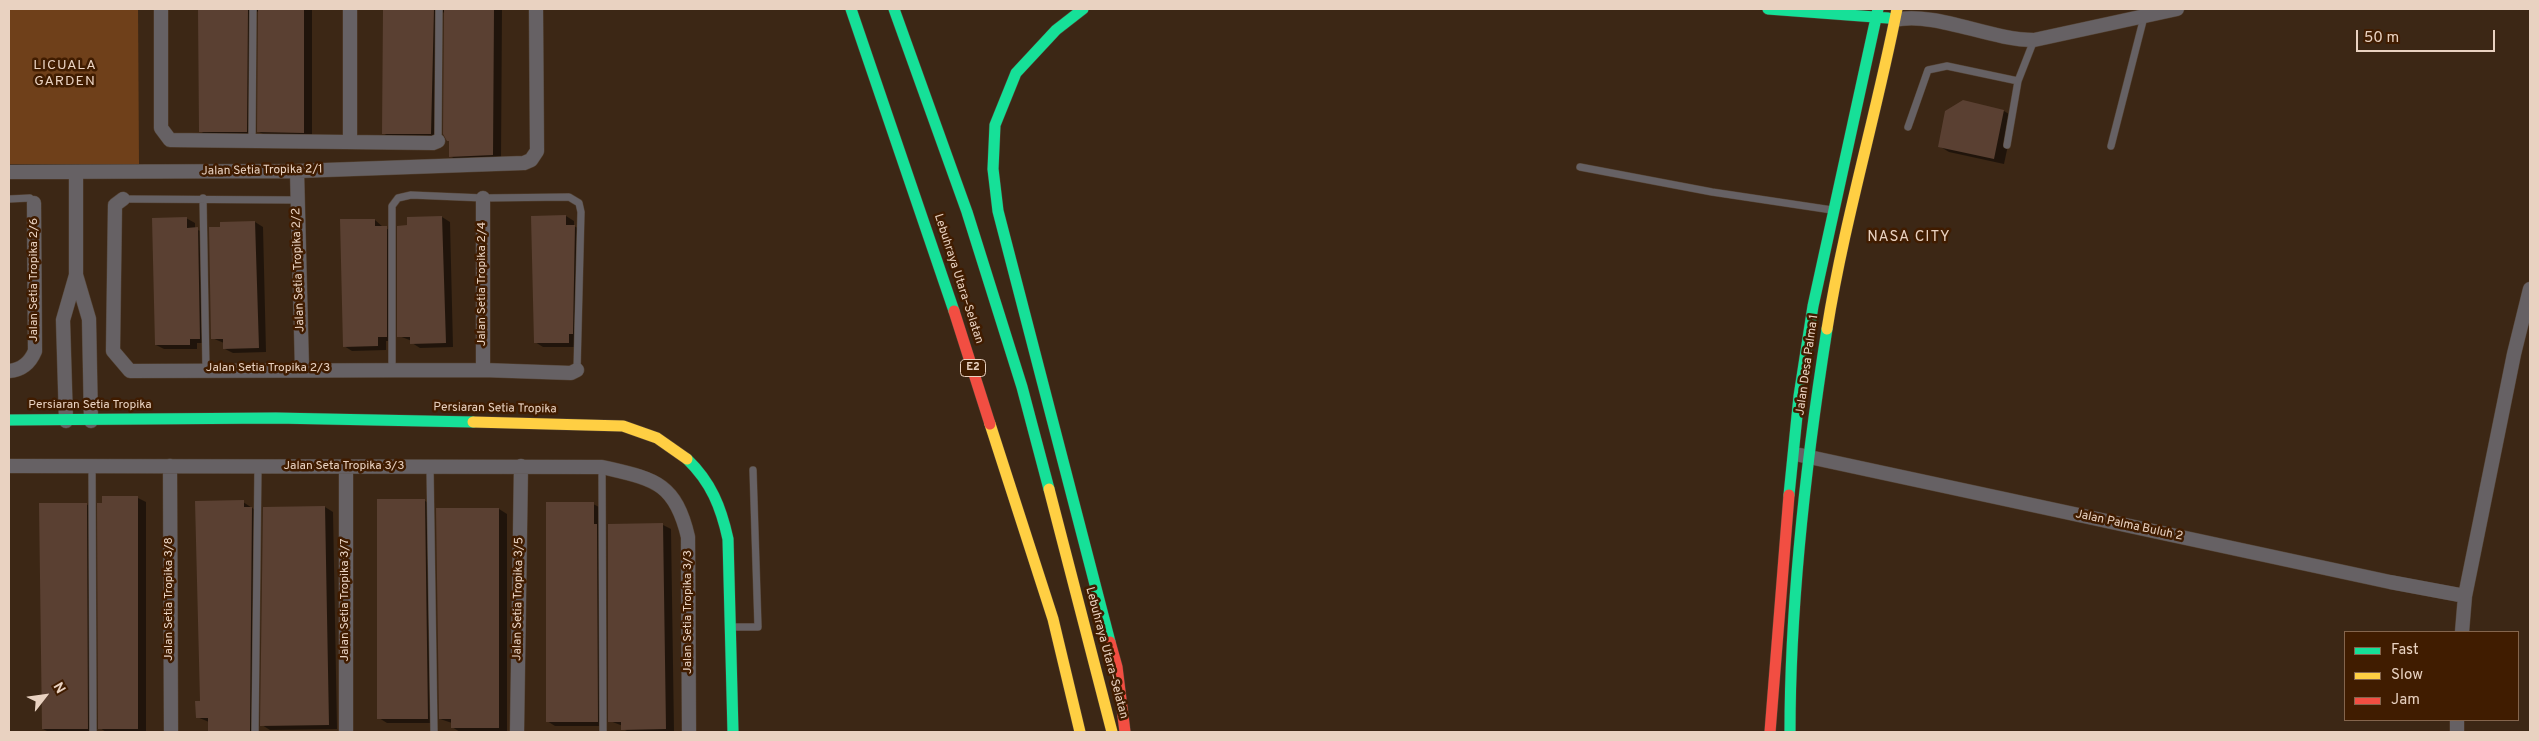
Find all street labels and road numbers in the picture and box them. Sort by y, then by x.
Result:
street label: Jalan Setia Tropika 2/1 [201,163,323,179]
street label: Jalan Setia Tropika 2/2 [290,208,308,332]
street label: Lebuhraya Utara–Selatan [930,212,986,346]
street label: Jalan Setia Tropika 2/6 [28,218,42,342]
street label: Jalan Setia Tropika 2/4 [476,222,490,346]
street label: Jalan Desa Palma 1 [1794,314,1822,416]
road number: E2 [960,359,986,376]
street label: Jalan Setia Tropika 2/3 [206,362,330,376]
street label: Persiaran Setia Tropika [28,399,152,413]
street label: Persiaran Setia Tropika [433,401,557,417]
street label: Jalan Seta Tropika 3/3 [284,460,404,474]
street label: Jalan Palma Buluh 2 [2074,508,2184,544]
street label: Jalan Setia Tropika 3/8 [163,537,177,661]
street label: Jalan Setia Tropika 3/5 [511,537,527,661]
street label: Jalan Setia Tropika 3/7 [339,538,353,662]
street label: Jalan Setia Tropika 3/3 [682,550,696,674]
street label: Lebuhraya Utara–Selatan [1081,586,1131,720]

